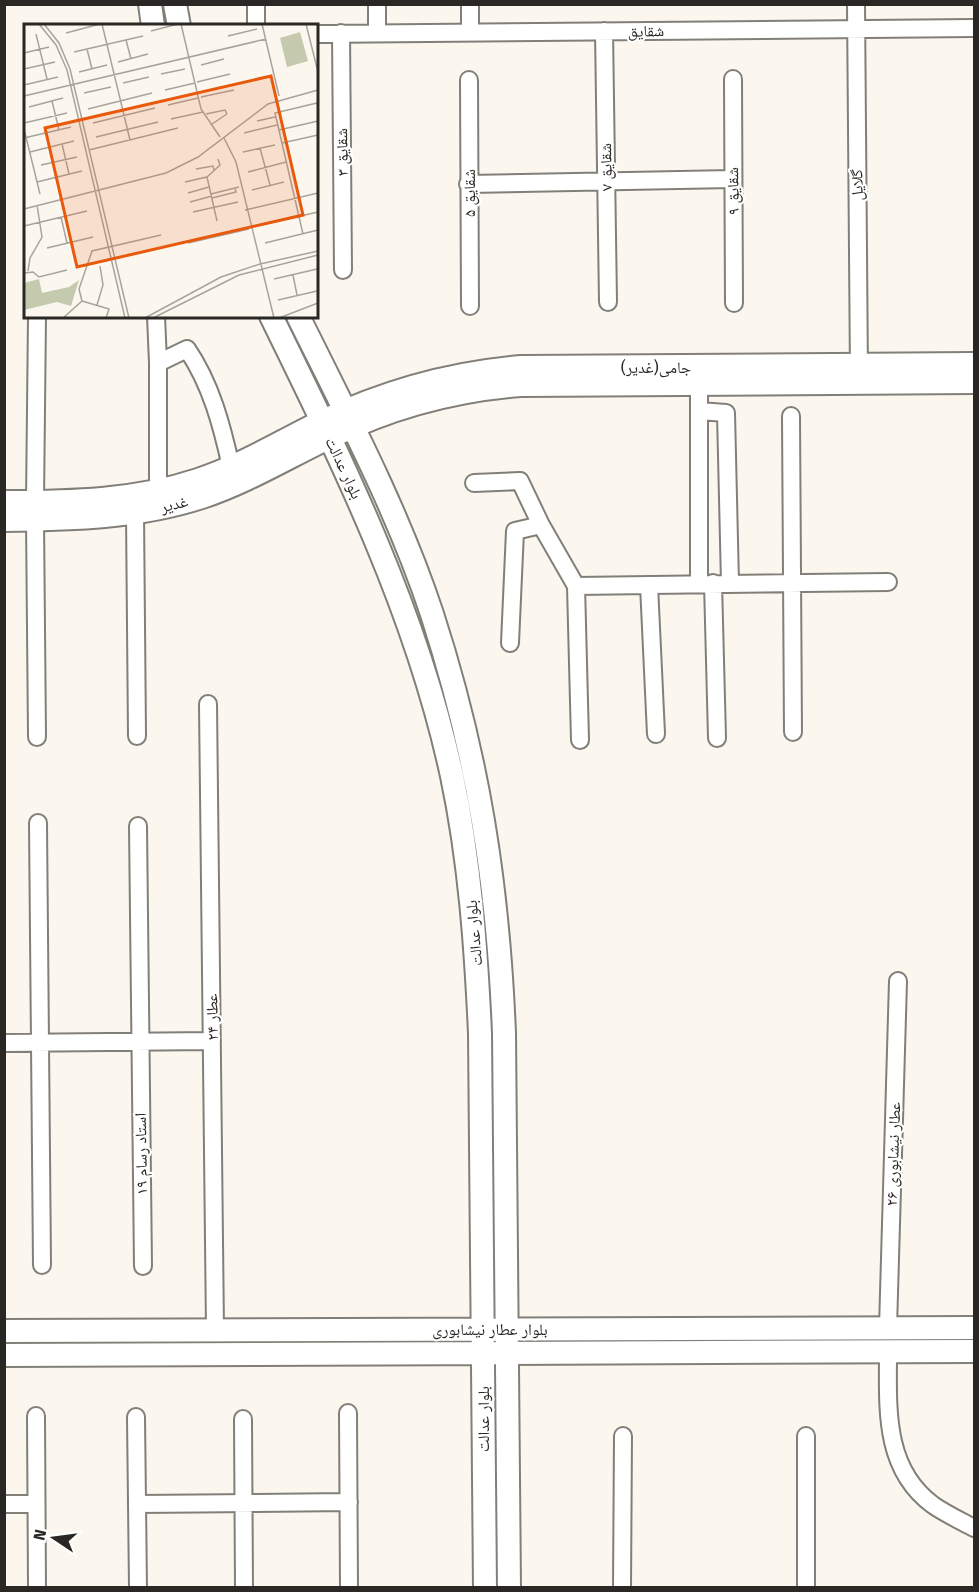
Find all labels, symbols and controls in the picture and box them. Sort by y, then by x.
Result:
street label: شقایق [628,21,664,42]
inset map [24,24,318,318]
street label: شقایق ۳ [332,128,353,176]
street label: شقایق ۷ [596,143,617,191]
street label: شقایق ۹ [723,167,744,215]
street label: شقایق ۵ [460,169,480,217]
street label: گلایل [847,169,868,201]
street label: جامی(غدیر) [621,358,691,378]
street label: بلوار عدالت [321,434,367,502]
street label: غدیر [157,491,190,517]
street label: بلوار عدالت [462,899,486,967]
street label: عطار ۲۴ [202,993,222,1041]
street label: عطار نیشابوری ۲۶ [882,1102,905,1206]
street label: استاد رسام ۱۹ [131,1113,152,1195]
street label: بلوار عطار نیشابوری [432,1320,548,1340]
street label: بلوار عدالت [474,1386,493,1452]
north arrow [24,1508,84,1568]
text: N [29,1527,50,1542]

